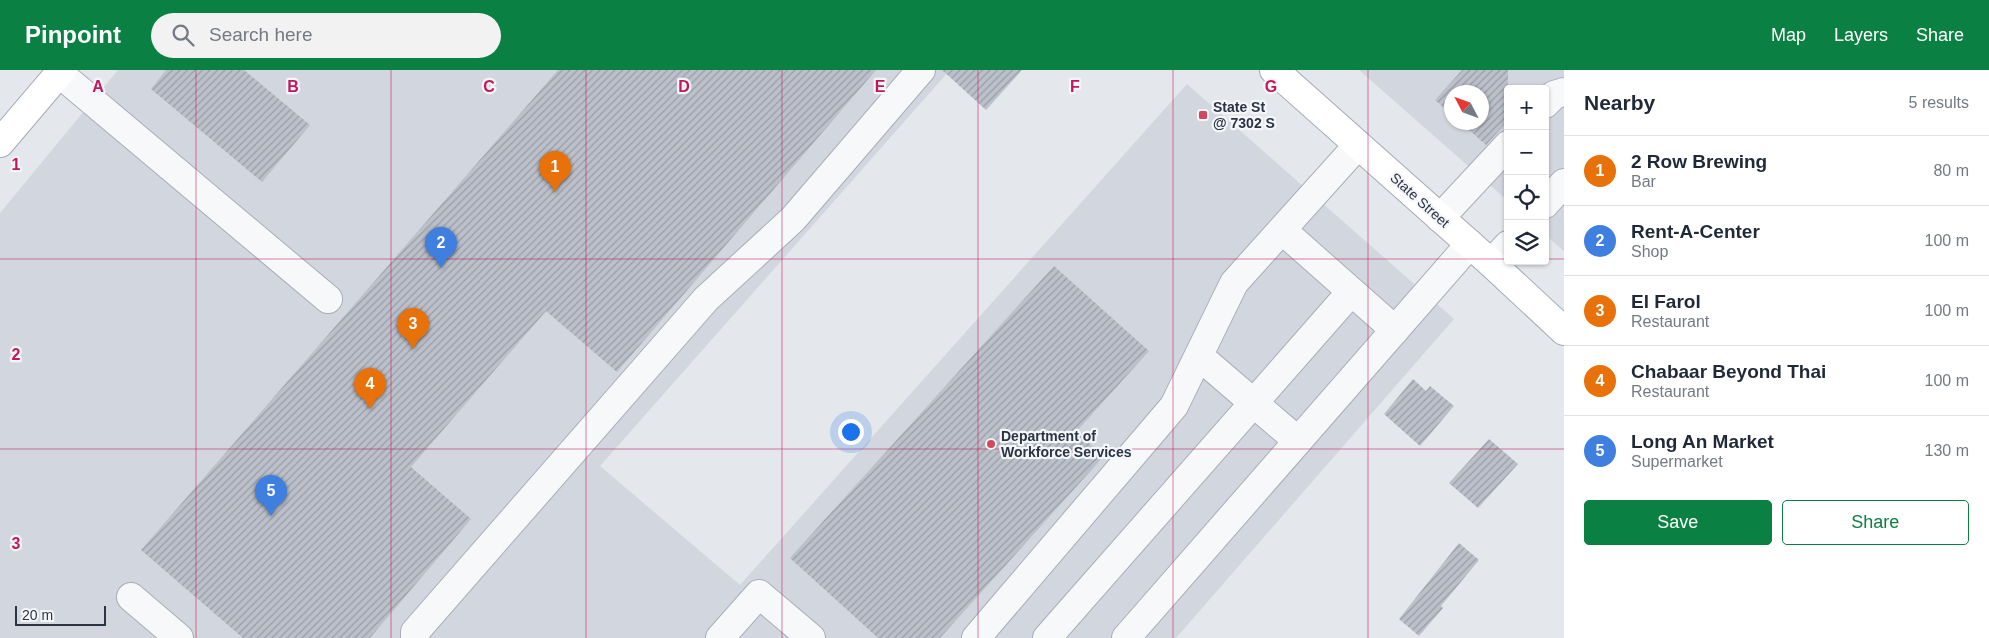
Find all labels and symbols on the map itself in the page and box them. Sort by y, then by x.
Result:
text: A [92,78,104,95]
text: B [287,78,299,95]
text: C [483,78,495,95]
text: D [678,78,690,95]
text: E [875,78,886,95]
text: F [1070,78,1080,95]
text: G [1265,78,1277,95]
north arrow [1444,85,1489,130]
place label: State St @ 7302 S [1213,99,1275,131]
marker: State St @ 7302 S [1197,109,1209,121]
pin: 1 [539,151,571,192]
text: 1 [12,156,21,173]
street label: State Street [1387,169,1453,231]
pin: 2 [425,227,457,268]
pin: 3 [397,308,429,349]
text: 2 [12,346,21,363]
pin: 4 [354,368,386,409]
your location [838,419,864,445]
place label: Department of Workforce Services [1001,428,1132,460]
marker: Department of Workforce Services [985,438,997,450]
pin: 5 [255,475,287,516]
text: 3 [12,535,21,552]
scale bar [15,603,106,626]

